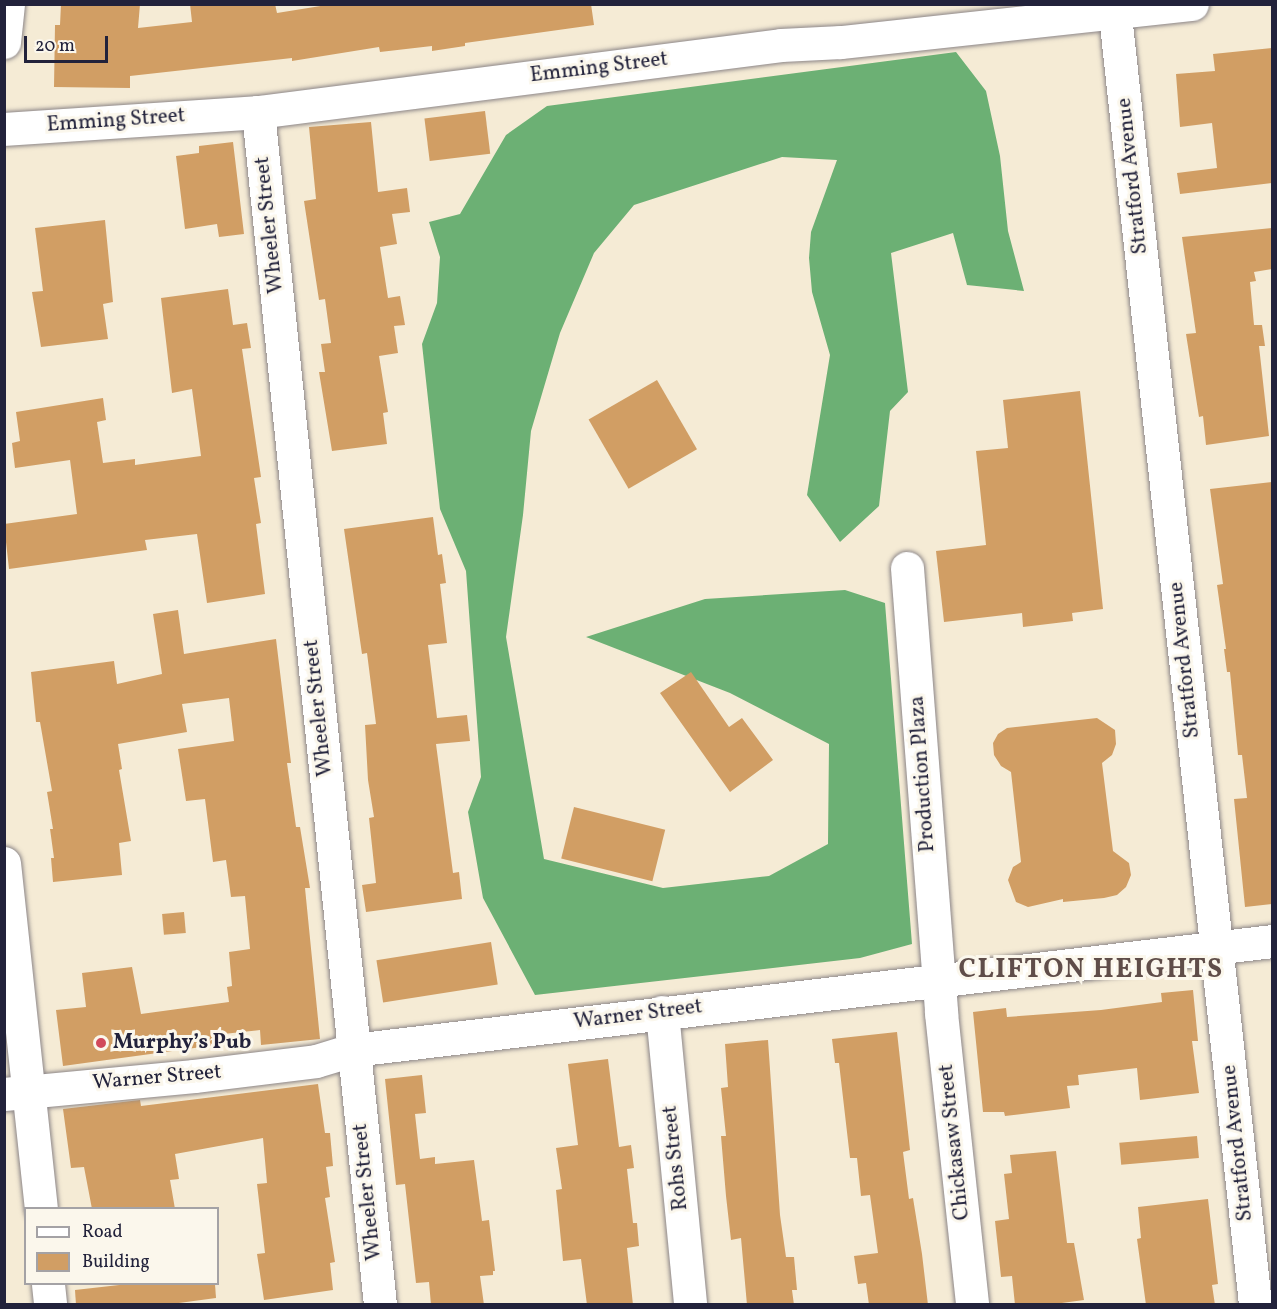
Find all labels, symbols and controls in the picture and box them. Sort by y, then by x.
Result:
scale bar [27,24,111,62]
text: 20 m [35,34,75,59]
street label: Emming Street [529,47,669,89]
street label: Stratford Avenue [1112,97,1154,255]
street label: Emming Street [46,104,186,138]
street label: Wheeler Street [250,155,290,295]
street label: Stratford Avenue [1164,581,1206,739]
street label: Wheeler Street [299,638,339,778]
street label: Production Plaza [905,695,941,853]
district label: CLIFTON HEIGHTS [959,955,1223,987]
street label: Warner Street [572,995,704,1035]
place label: Murphy’s Pub [113,1030,251,1056]
marker: Murphy’s Pub [94,1036,108,1050]
street label: Warner Street [91,1060,223,1096]
street label: Chickasaw Street [934,1062,976,1222]
street label: Stratford Avenue [1217,1064,1259,1222]
street label: Rohs Street [658,1104,694,1212]
street label: Wheeler Street [348,1122,388,1262]
legend [24,1207,219,1285]
text: Road [82,1220,123,1245]
text: Building [82,1250,150,1275]

